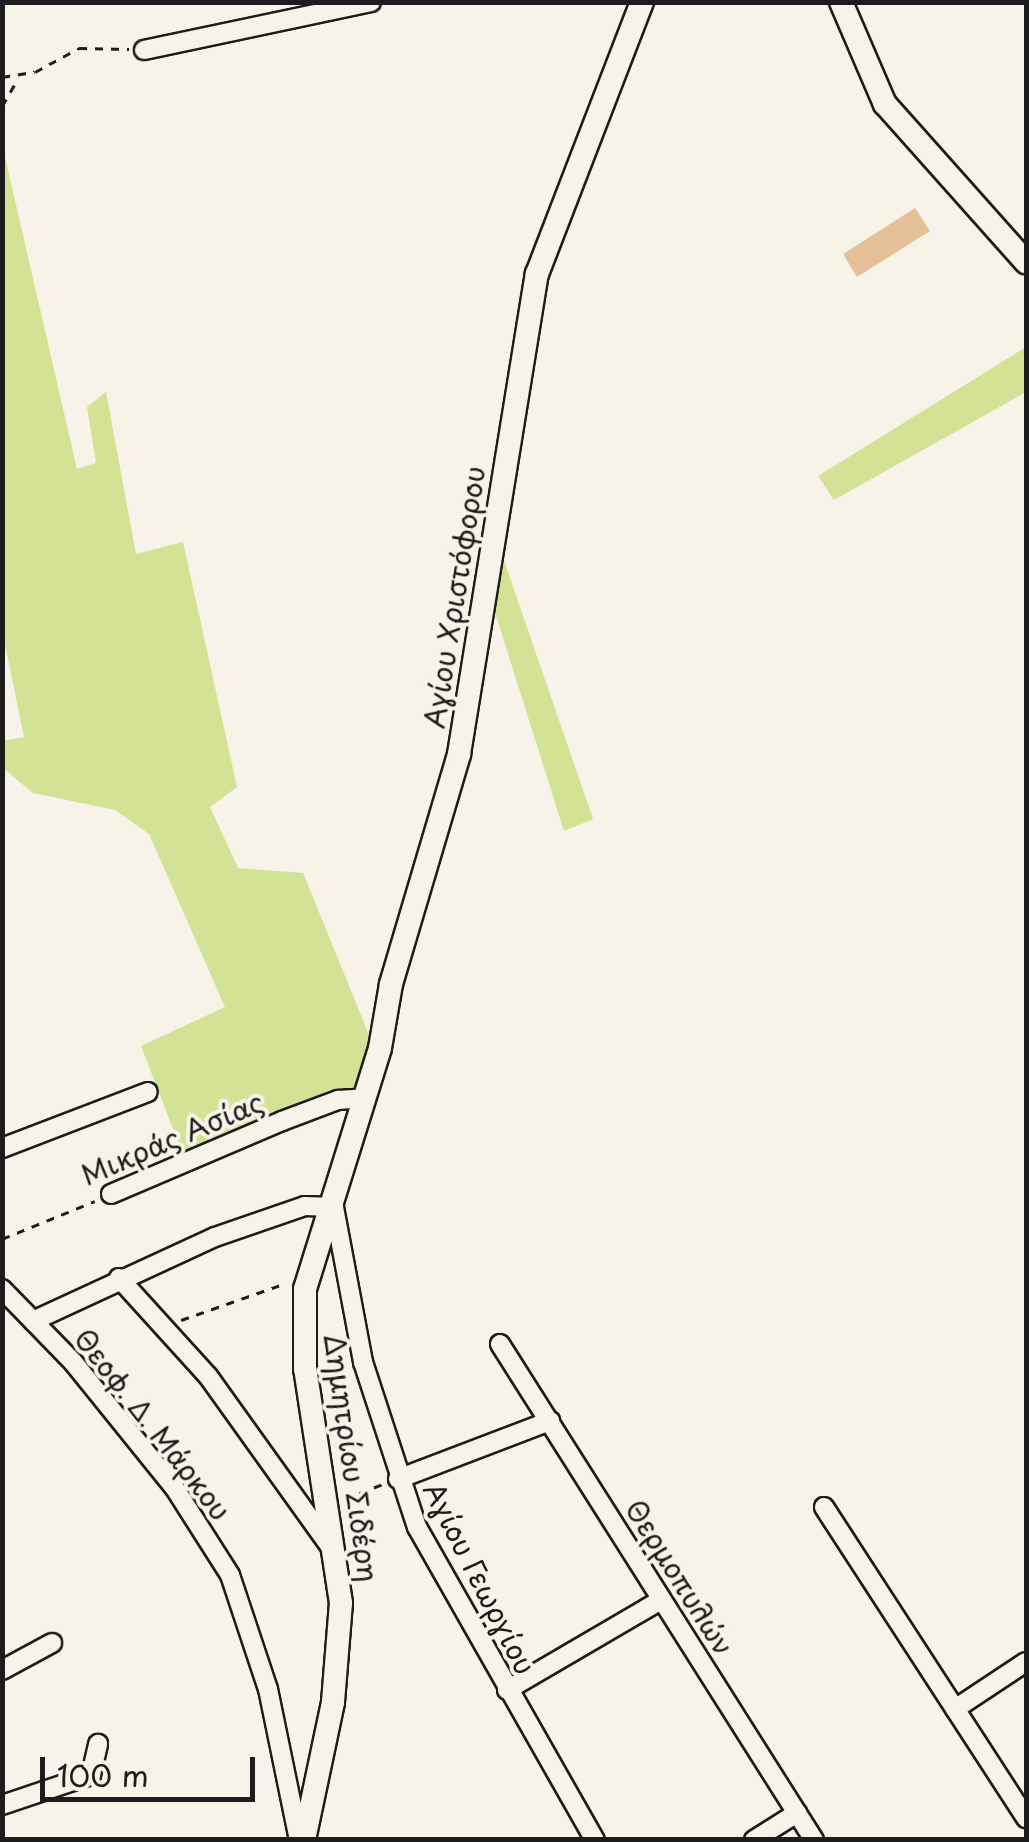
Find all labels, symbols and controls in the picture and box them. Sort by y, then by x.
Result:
street label: Αγίου Χριστόφορου [417,464,491,730]
street label: Μικράς Ασίας [76,1085,268,1191]
street label: Θεοφ. Δ. Μάρκου [67,1321,239,1527]
street label: Δημητρίου Σιδέρη [318,1333,386,1583]
street label: Αγίου Γεωργίου [417,1476,543,1680]
street label: Θερμοπυλών [619,1493,741,1661]
scale bar [45,1737,260,1799]
text: 100 m [57,1752,149,1797]

